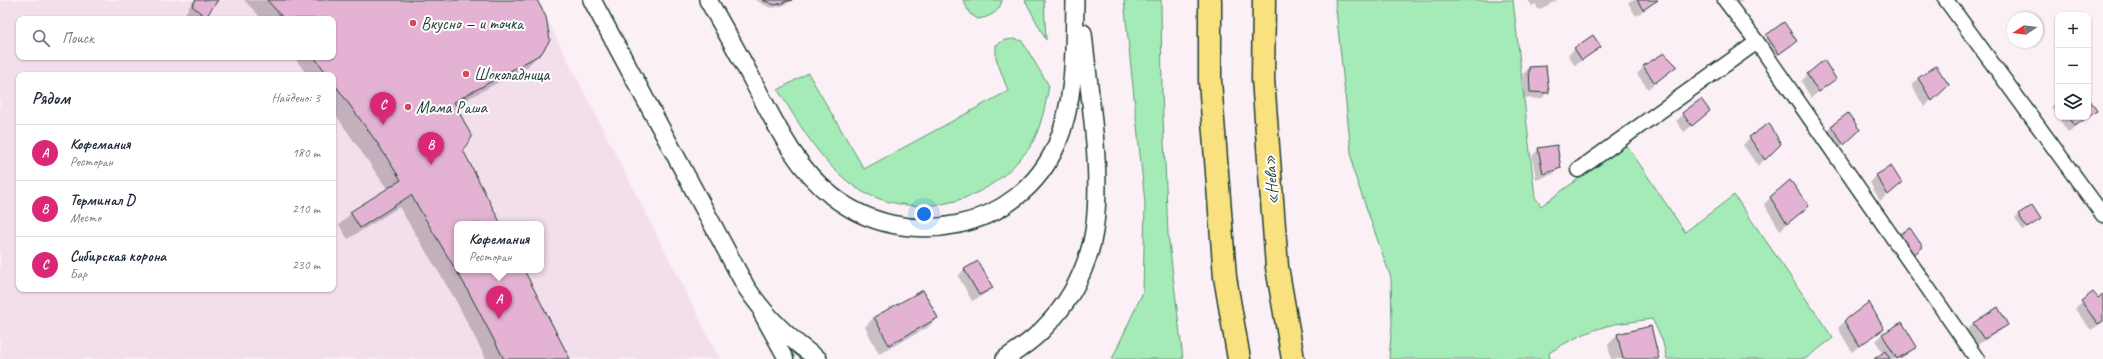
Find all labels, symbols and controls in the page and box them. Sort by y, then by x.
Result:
north arrow [2007,12,2043,48]
map controls [2055,12,2091,120]
button: + [2055,12,2091,48]
place label: Вкусно — и точка [421,13,525,34]
search box [16,16,336,60]
marker: Вкусно — и точка [408,18,418,28]
icon: search [30,27,52,49]
text: Поиск [62,29,94,48]
button: − [2055,48,2091,84]
place label: Шоколадница [474,64,551,85]
marker: Шоколадница [461,69,471,79]
button: layers [2055,84,2091,120]
text: Рядом [32,88,70,109]
text: Найдено: 3 [272,90,320,106]
pin: C [370,92,396,125]
place label: Мама Раша [416,97,489,118]
marker: Мама Раша [403,102,413,112]
pin: B [418,132,444,165]
text: Кофемания [70,135,130,154]
text: A [42,145,48,161]
text: 180 m [292,145,320,161]
text: Ресторан [70,154,113,170]
street label: «Нева» [1259,154,1283,206]
text: Терминал D [70,191,135,210]
text: B [42,201,48,217]
text: 210 m [292,201,320,217]
your location [914,204,934,224]
text: Место [70,210,101,226]
popup [454,221,544,273]
text: Кофемания [469,230,529,249]
text: Сибирская корона [70,247,166,266]
text: Ресторан [469,249,512,265]
text: C [42,257,48,273]
text: 230 m [292,257,320,273]
text: Бар [70,266,87,282]
pin: A [486,286,512,319]

